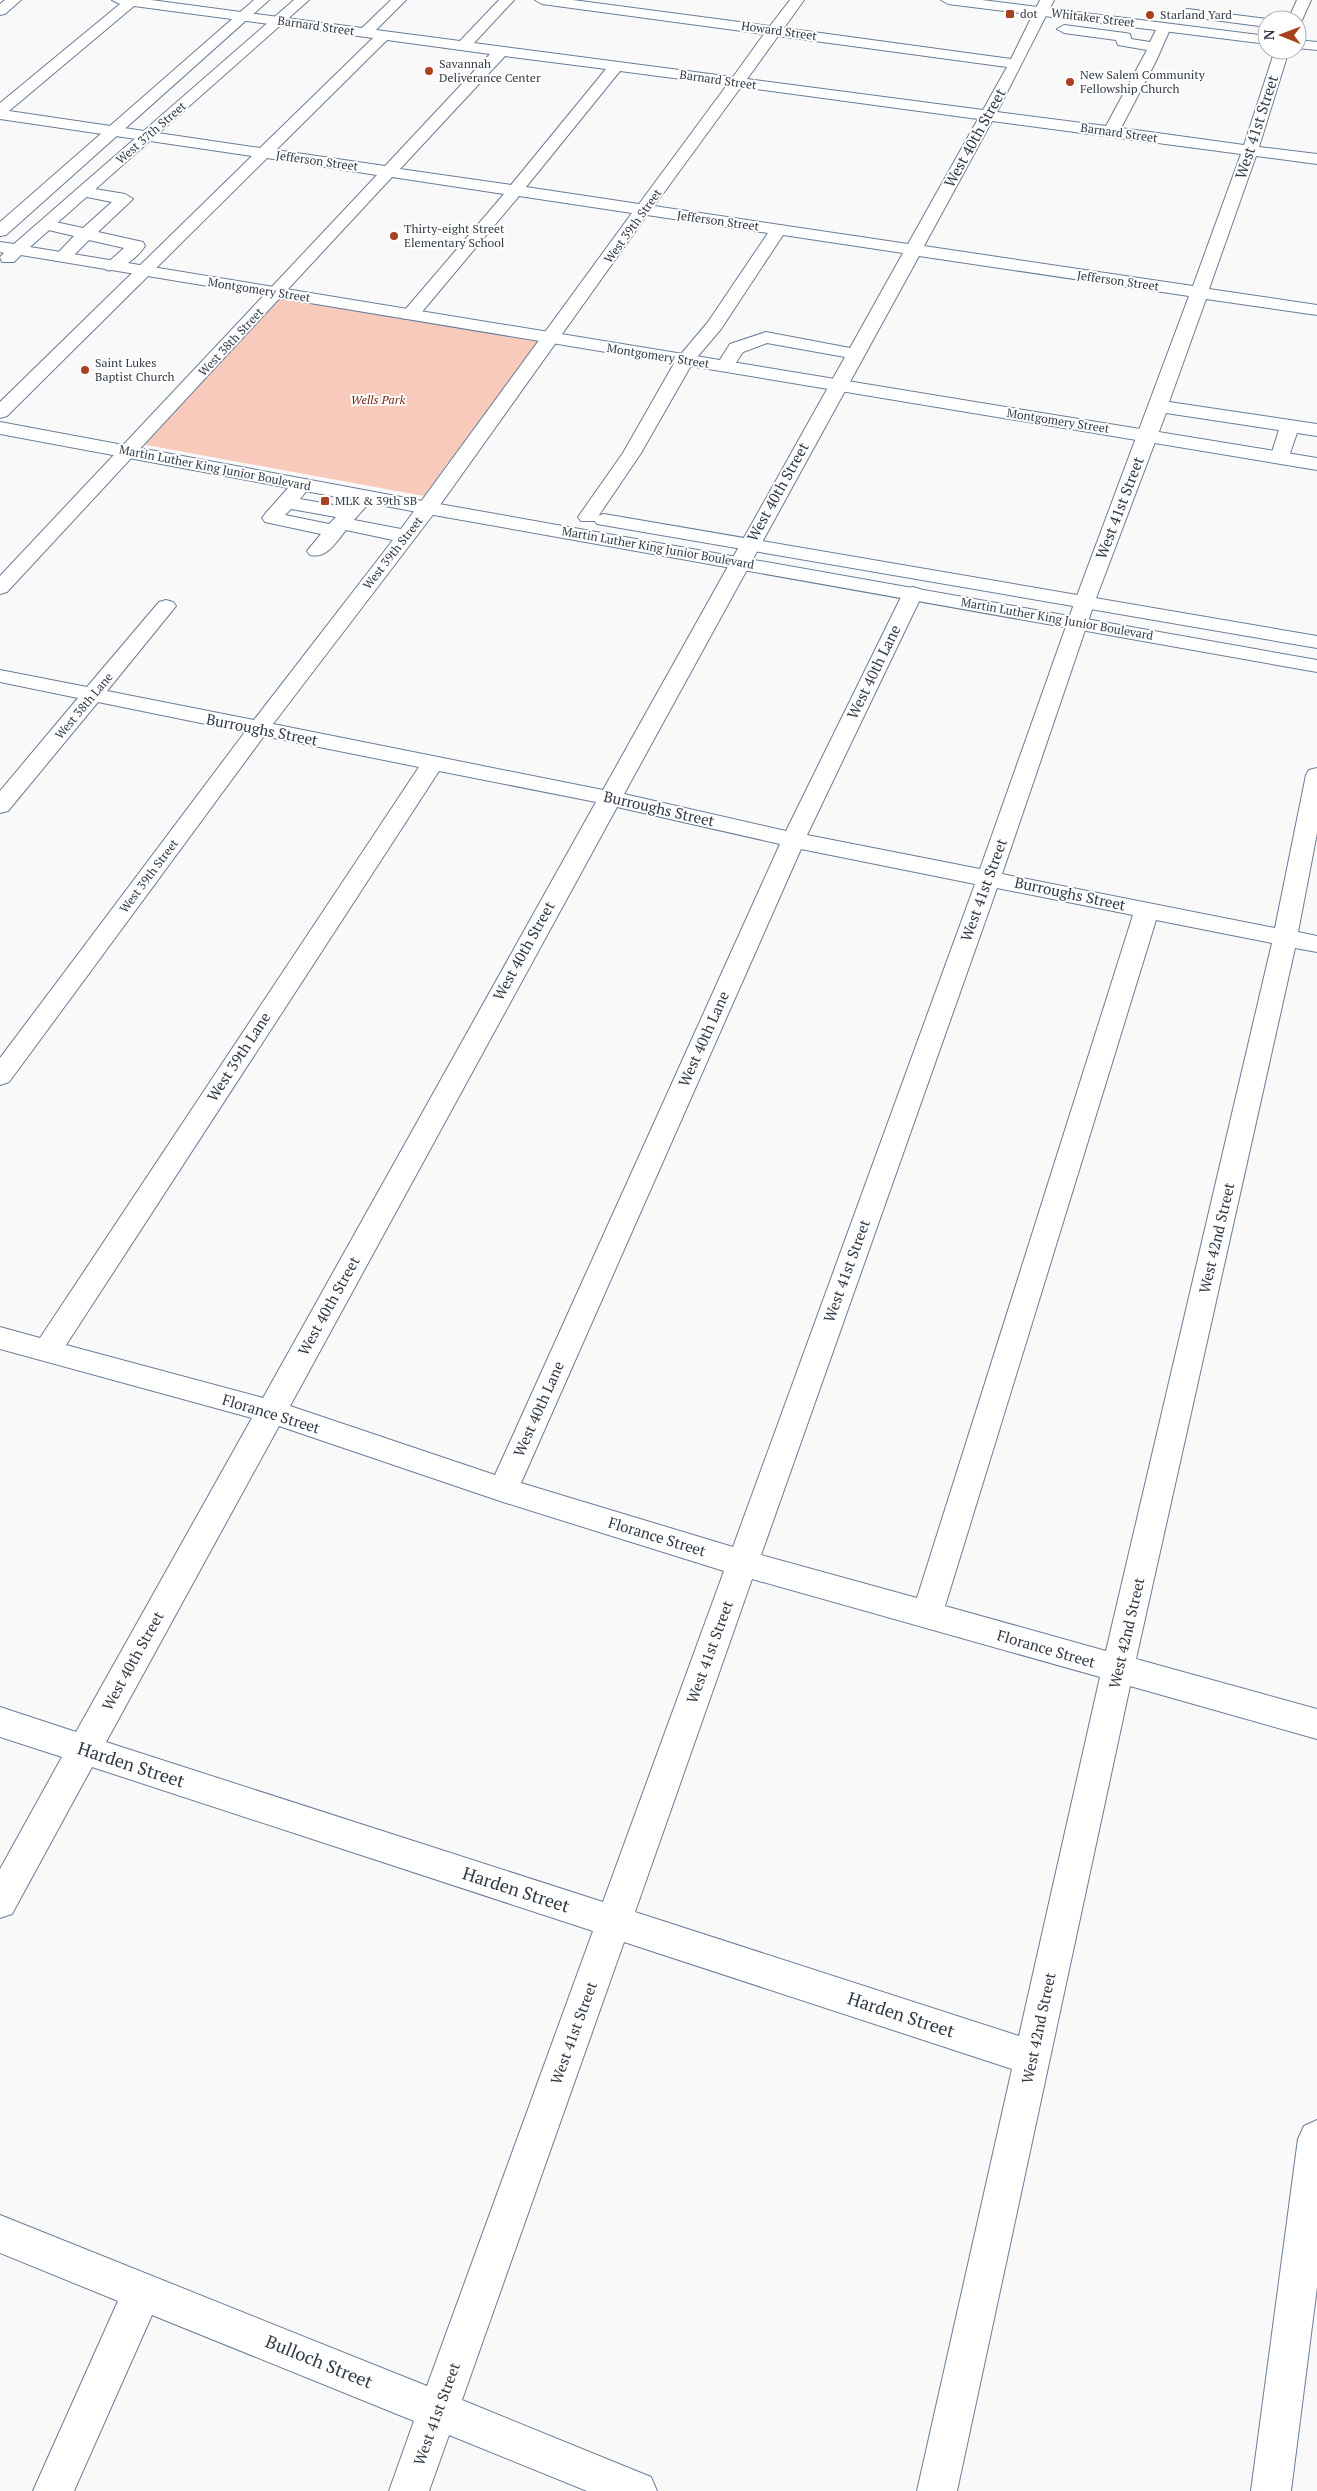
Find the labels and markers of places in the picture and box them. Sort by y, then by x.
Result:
place label: dot [1020,6,1038,21]
place label: Starland Yard [1160,7,1232,22]
marker: dot [1004,8,1016,20]
marker: Starland Yard [1144,9,1156,21]
place label: Savannah Deliverance Center [439,56,541,85]
marker: Savannah Deliverance Center [423,65,435,77]
place label: New Salem Community Fellowship Church [1080,67,1206,96]
marker: New Salem Community Fellowship Church [1064,76,1076,88]
place label: Thirty-eight Street Elementary School [404,221,505,250]
marker: Thirty-eight Street Elementary School [388,230,400,242]
place label: Saint Lukes Baptist Church [95,355,175,384]
marker: Saint Lukes Baptist Church [79,364,91,376]
place label: MLK & 39th SB [335,493,417,508]
marker: MLK & 39th SB [319,495,331,507]

